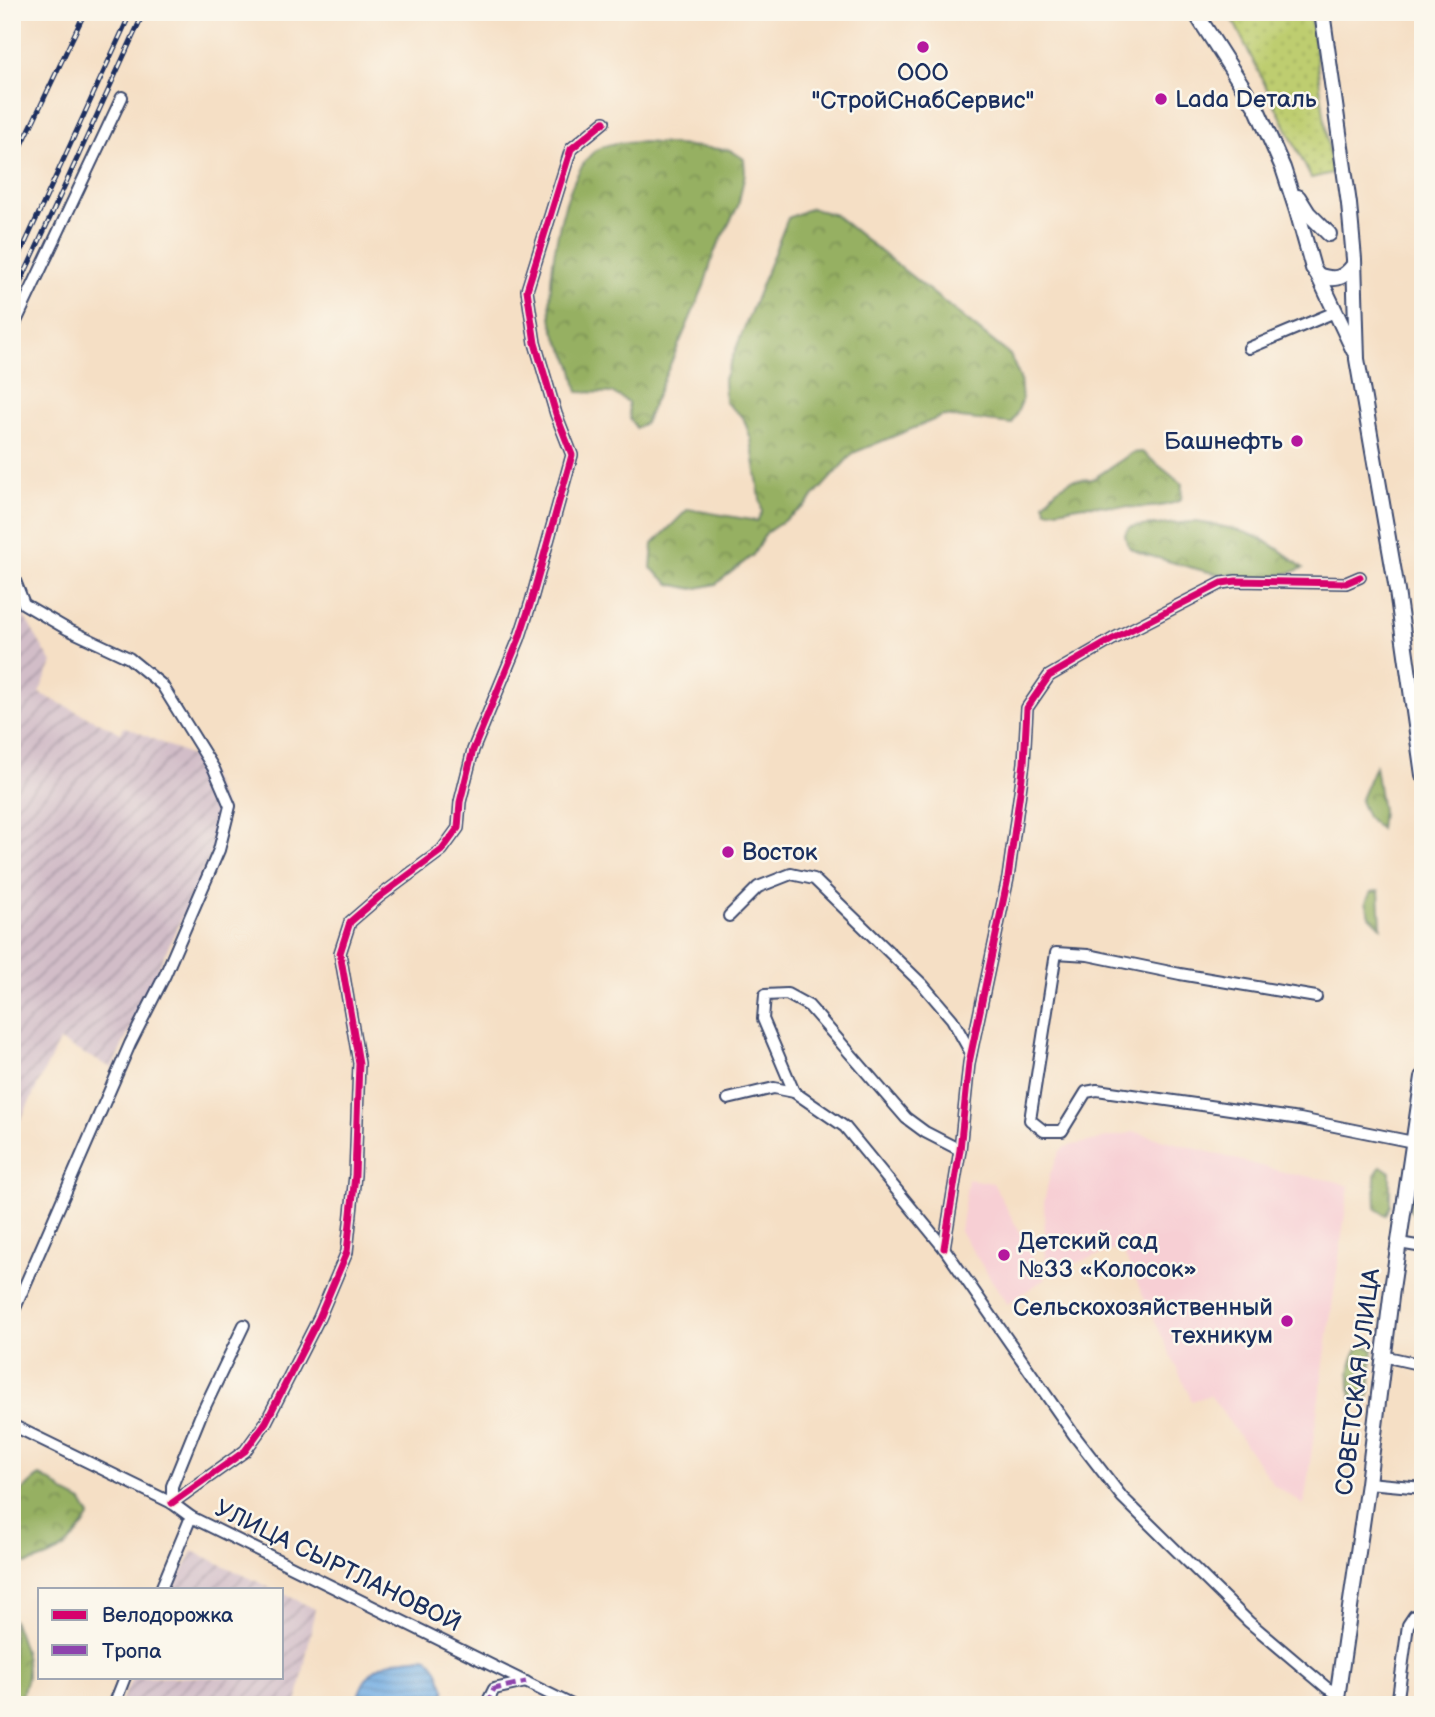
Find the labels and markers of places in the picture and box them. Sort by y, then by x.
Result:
marker: ООО "СтройСнабСервис" [915,39,931,55]
place label: ООО "СтройСнабСервис" [811,58,1035,115]
place label: Lada Dеталь [1175,85,1317,114]
marker: Lada Dеталь [1153,91,1169,107]
place label: Башнефть [1164,427,1283,456]
marker: Башнефть [1289,433,1305,449]
place label: Восток [742,838,818,867]
marker: Восток [720,844,736,860]
place label: Детский сад №33 «Колосок» [1018,1227,1197,1284]
marker: Детский сад №33 «Колосок» [996,1247,1012,1263]
place label: Сельскохозяйственный техникум [1013,1293,1273,1350]
marker: Сельскохозяйственный техникум [1279,1313,1295,1329]

